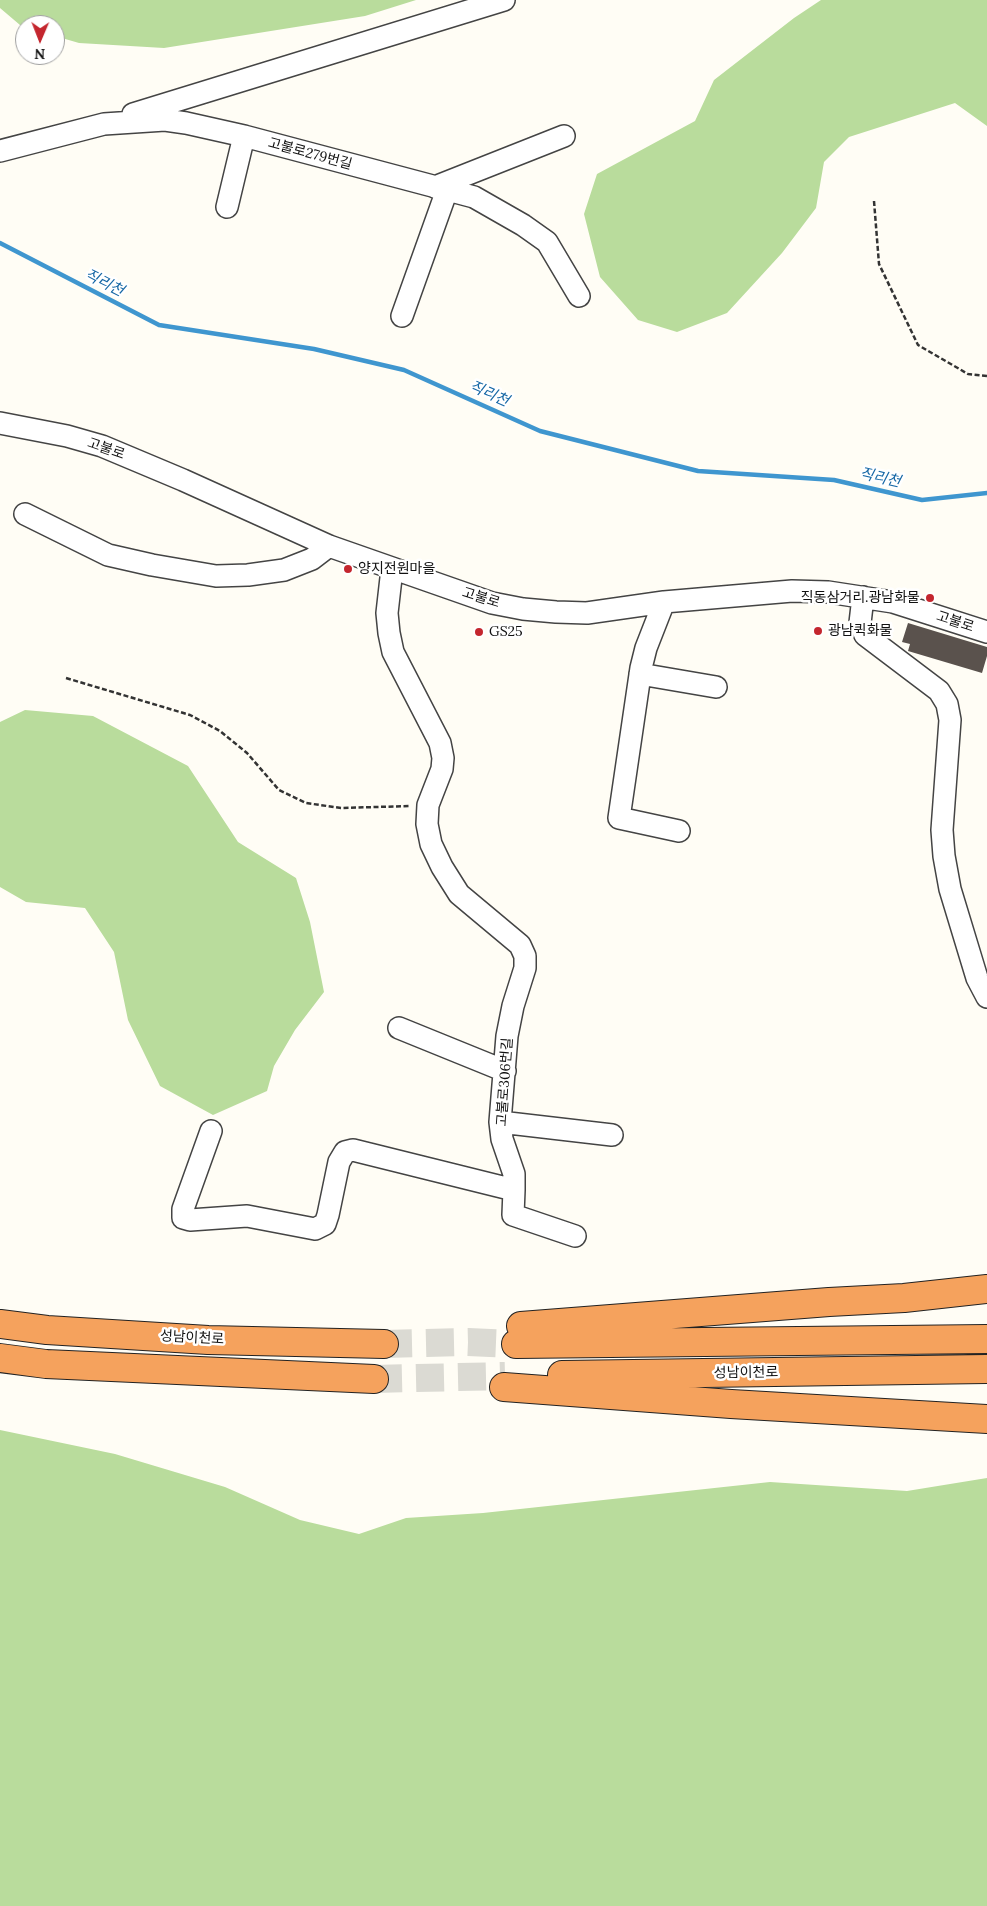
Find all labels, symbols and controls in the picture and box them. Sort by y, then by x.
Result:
north arrow [15,15,65,65]
text: N [34,45,45,63]
street label: 고불로279번길 [266,135,354,173]
water label: 직리천 [81,266,127,300]
water label: 직리천 [466,377,512,411]
street label: 고불로 [85,435,127,463]
water label: 직리천 [858,465,902,491]
place label: 양지전원마을 [358,561,435,577]
marker: 양지전원마을 [342,563,354,575]
street label: 고불로 [460,584,502,612]
place label: 직동삼거리.광남화물 [801,590,920,606]
marker: 직동삼거리.광남화물 [924,592,936,604]
street label: 고불로 [934,608,976,636]
place label: 광남퀵화물 [828,623,892,639]
place label: GS25 [489,624,523,640]
marker: 광남퀵화물 [812,625,824,637]
marker: GS25 [473,626,485,638]
street label: 고불로306번길 [494,1037,516,1127]
street label: 성남이천로 [159,1328,225,1348]
street label: 성남이천로 [714,1364,778,1382]

